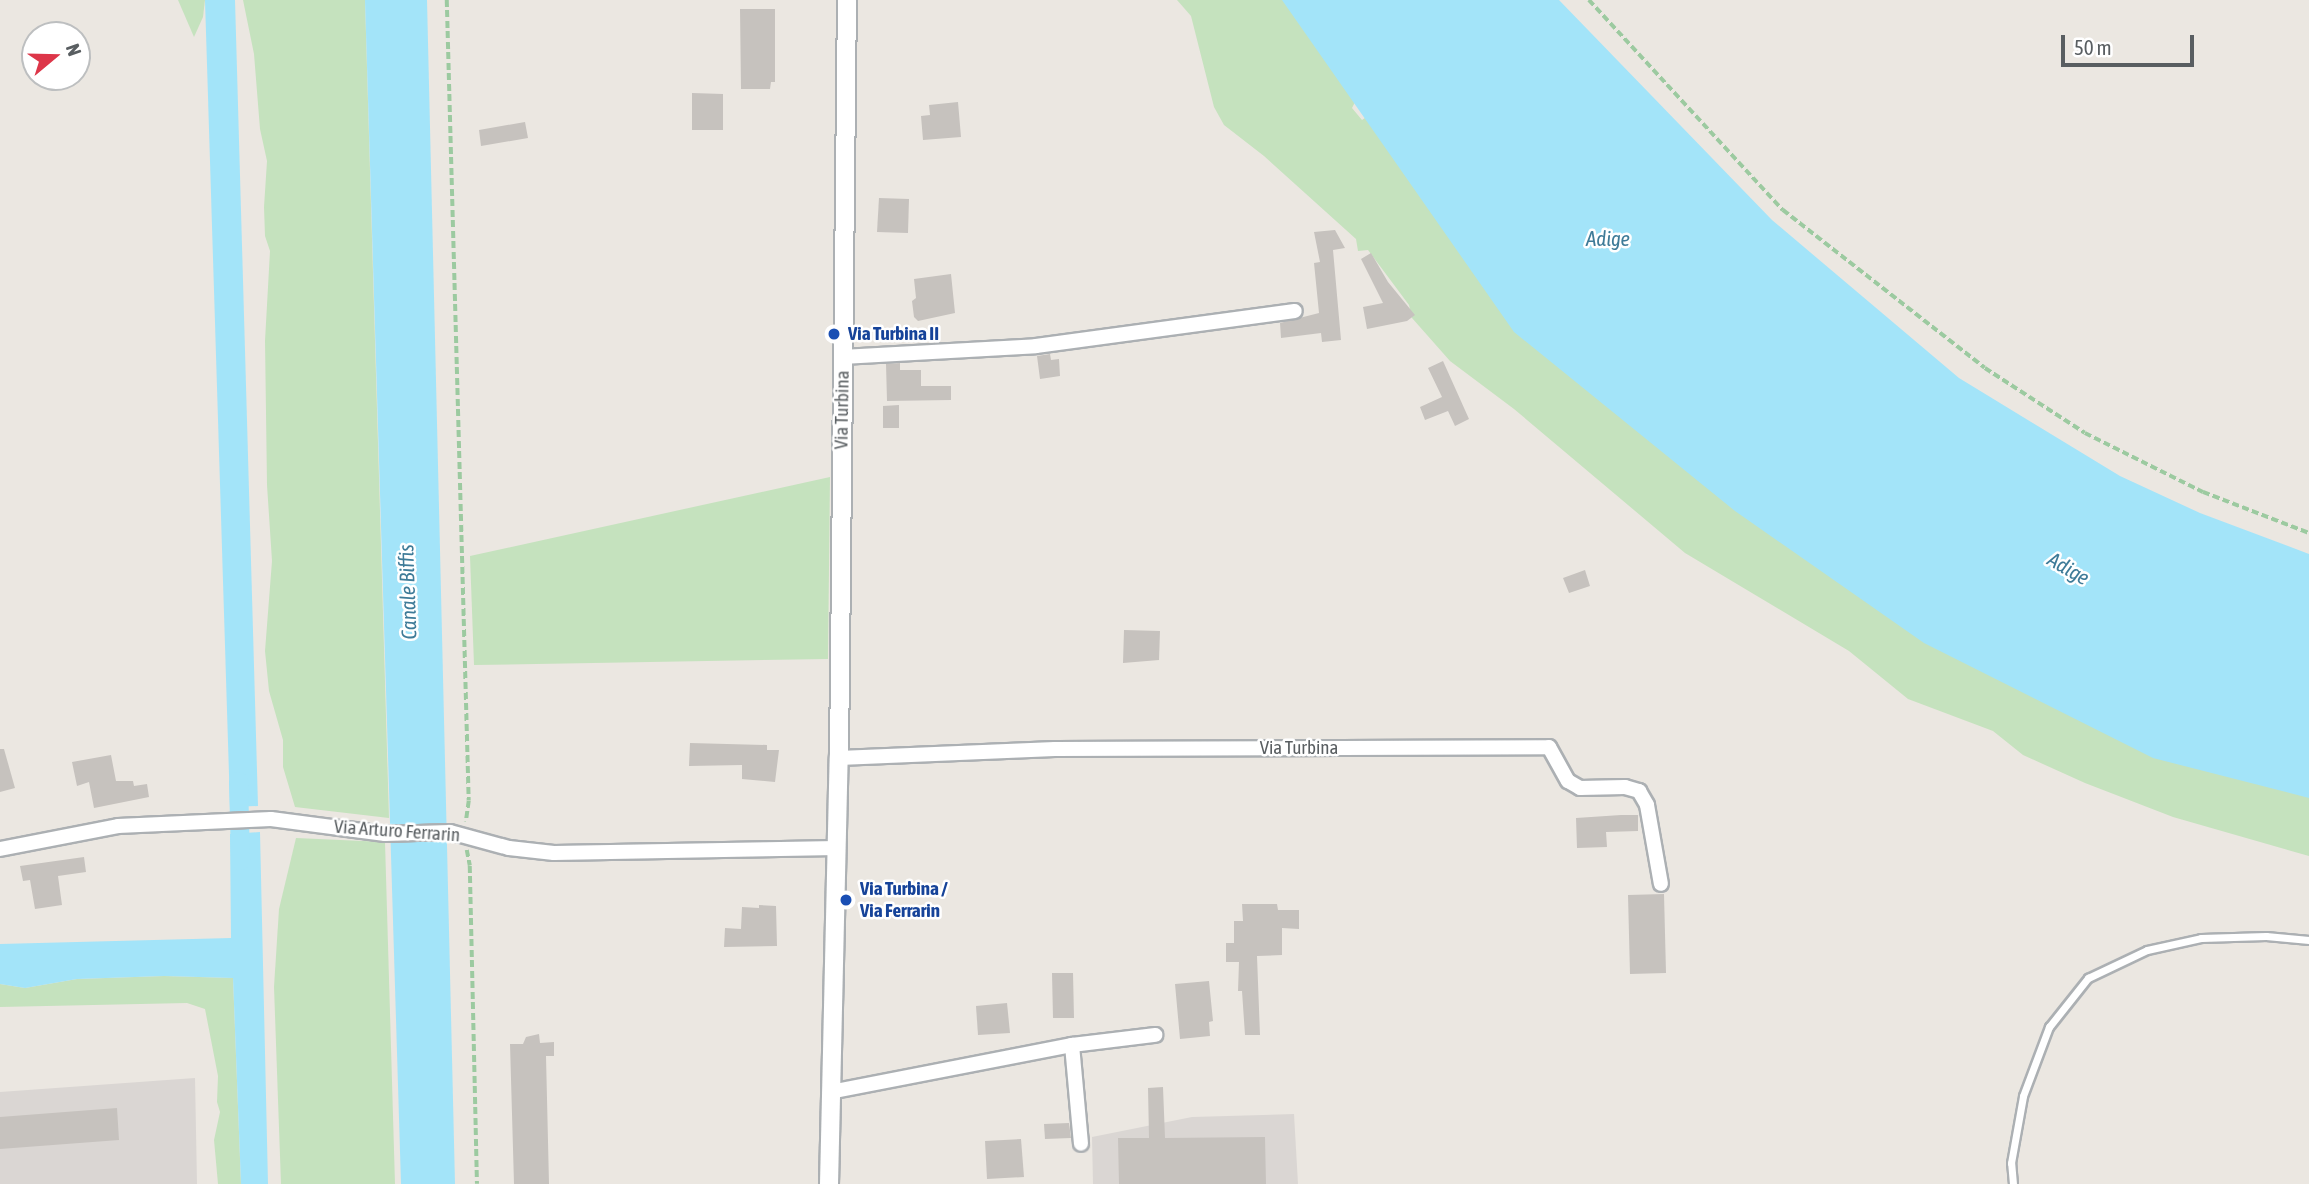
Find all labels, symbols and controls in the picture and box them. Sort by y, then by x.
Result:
north arrow [21,21,91,91]
scale bar [2064,21,2197,65]
text: 50 m [2074,35,2112,59]
text: N [62,41,86,59]
water label: Adige [1586,225,1630,251]
place label: Via Turbina II [848,323,939,345]
marker: Via Turbina II [826,326,842,342]
street label: Via Turbina [830,370,854,450]
water label: Canale Biffis [393,544,421,640]
water label: Adige [2044,546,2094,590]
street label: Via Turbina [1260,737,1338,759]
street label: Via Arturo Ferrarin [333,815,461,847]
place label: Via Turbina / Via Ferrarin [860,878,948,922]
marker: Via Turbina / Via Ferrarin [838,892,854,908]

